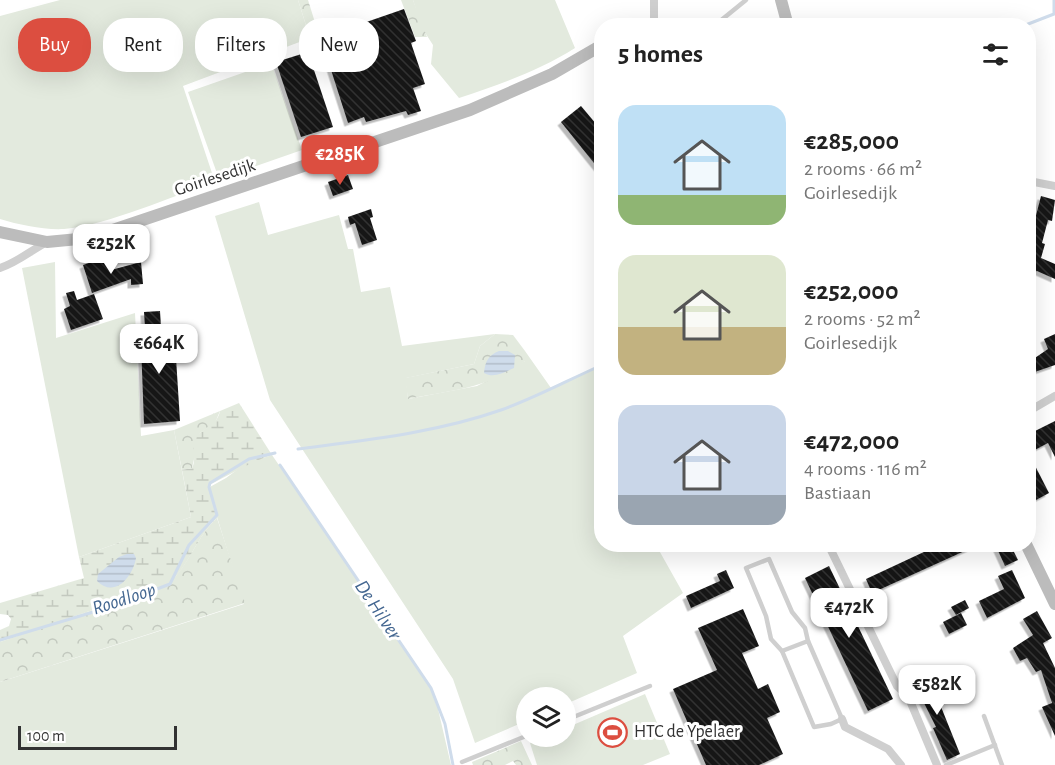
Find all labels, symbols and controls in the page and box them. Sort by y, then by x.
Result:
chip: Buy [18,18,91,72]
chip: Rent [103,18,183,72]
chip: Filters [195,18,287,72]
chip: New [299,18,379,72]
icon: filters [979,38,1012,71]
text: 5 homes [618,41,703,67]
text: €285,000 [804,128,899,154]
icon: home [666,129,738,201]
pin: €285K [298,135,382,186]
text: €285K [316,144,364,164]
street label: Goirlesedijk [172,156,258,200]
text: 2 rooms · 66 m² [804,159,922,179]
text: Goirlesedijk [804,183,897,203]
pin: €252K [69,224,153,275]
text: €252K [87,233,135,253]
text: €252,000 [804,278,898,304]
icon: home [666,279,738,351]
text: 2 rooms · 52 m² [804,309,921,329]
pin: €664K [117,324,201,375]
text: €664K [134,333,184,353]
text: Goirlesedijk [804,333,897,353]
text: €472,000 [804,428,899,454]
icon: home [666,429,738,501]
text: 4 rooms · 116 m² [804,459,927,479]
text: Bastiaan [804,483,871,503]
water label: De Hilver [351,577,405,644]
water label: Roodloop [90,579,158,619]
pin: €472K [807,588,891,639]
text: €472K [824,597,874,617]
pin: €582K [895,665,979,716]
text: €582K [913,674,961,694]
map controls [516,687,576,747]
button: layers [516,687,576,747]
sports icon: HTC de Ypelaer [597,716,629,748]
scale bar [18,723,177,750]
place label: HTC de Ypelaer [634,723,740,741]
text: 100 m [27,728,65,744]

